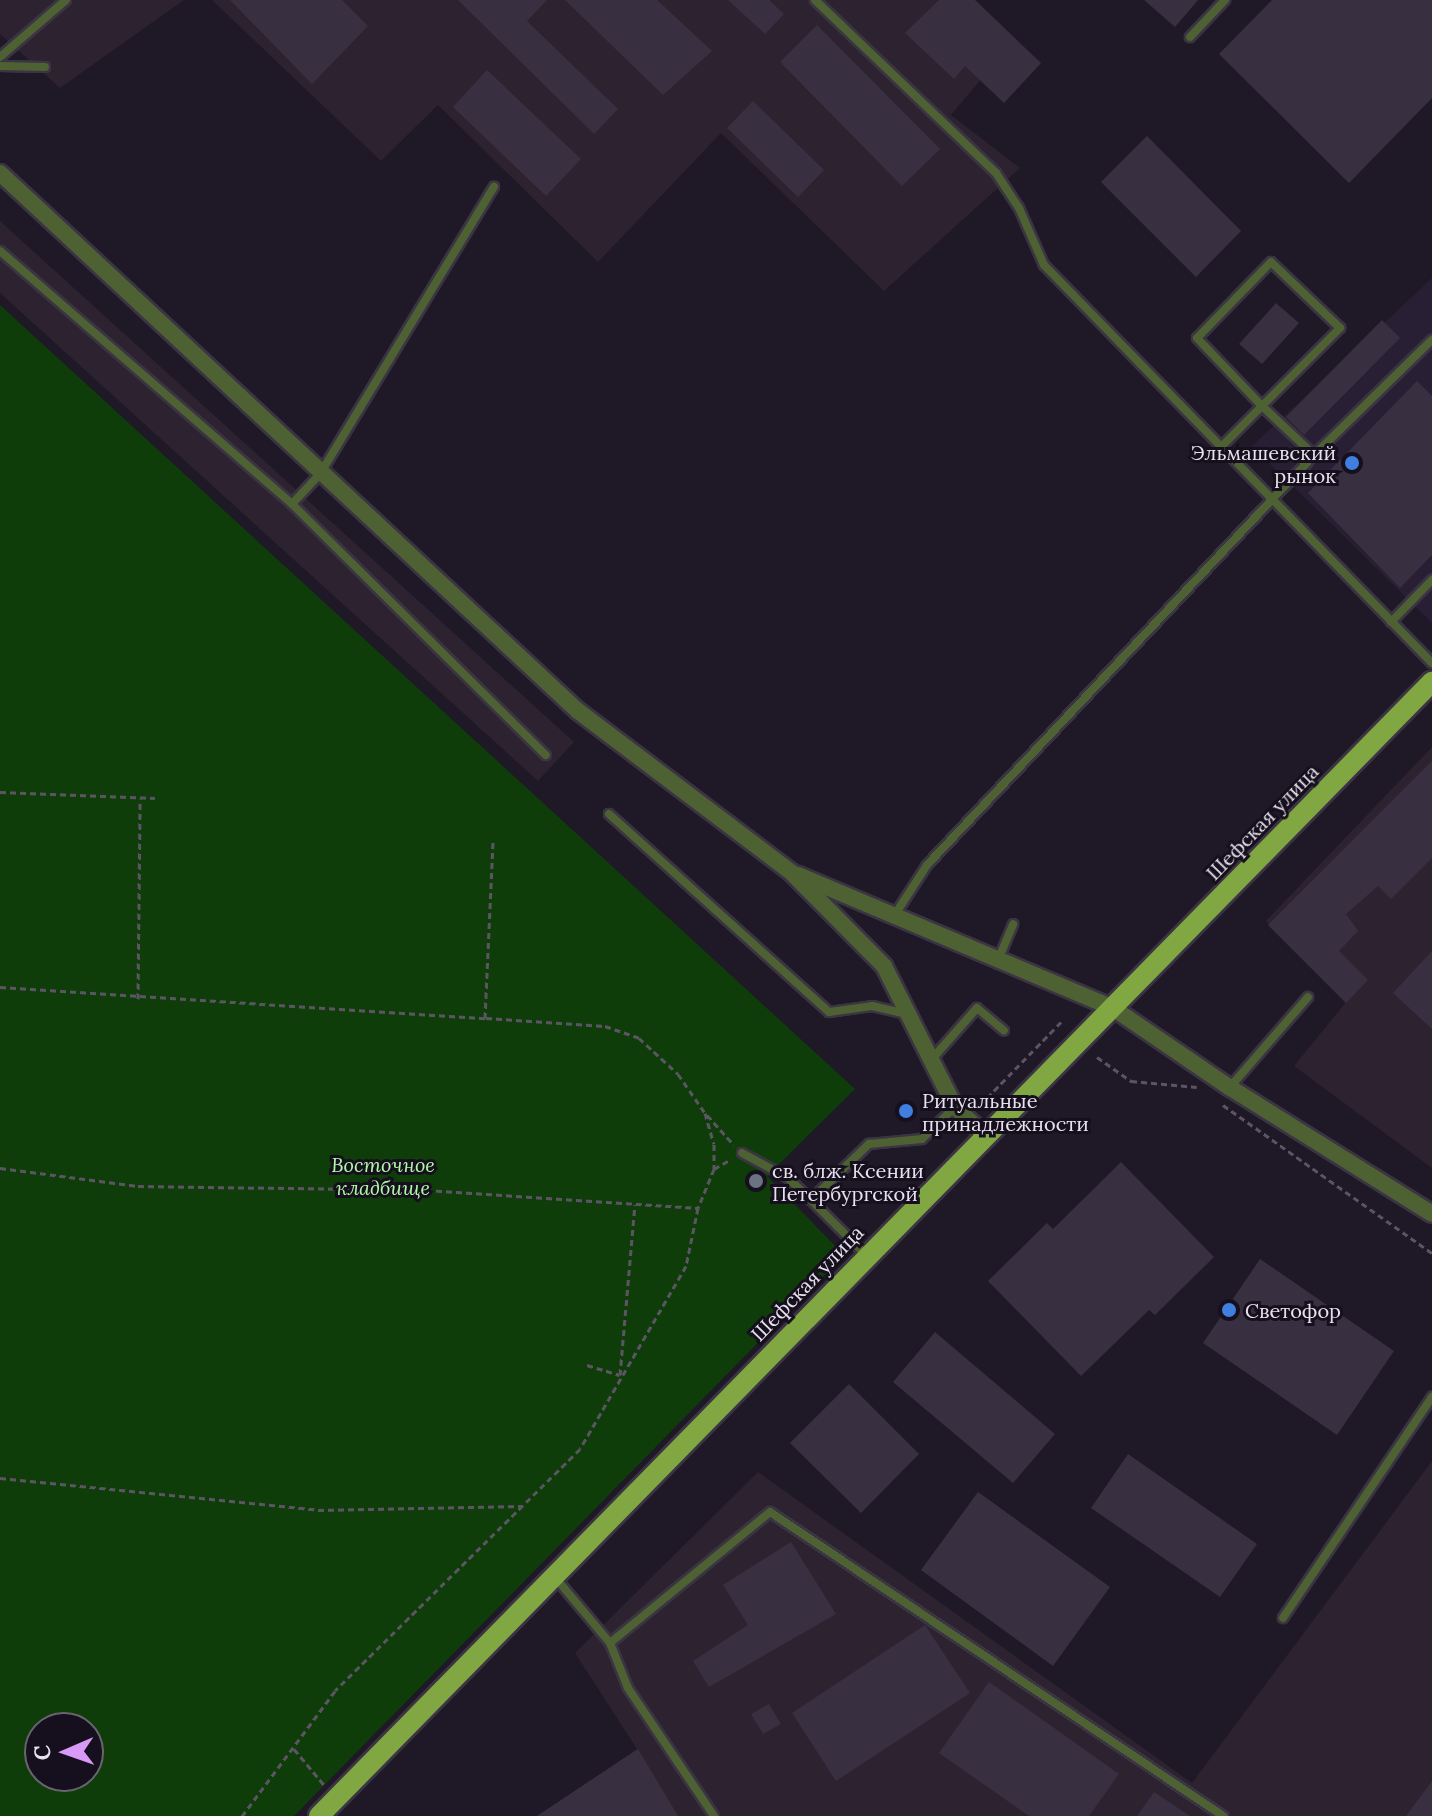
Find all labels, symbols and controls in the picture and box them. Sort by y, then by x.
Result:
place label: Эльмашевский рынок [1191,440,1336,487]
marker: Эльмашевский рынок [1343,454,1361,472]
street label: Шефская улица [1201,759,1323,885]
place label: Ритуальные принадлежности [922,1088,1089,1135]
marker: Ритуальные принадлежности [897,1102,915,1120]
park label: Восточное кладбище [331,1152,435,1199]
place label: св. блж. Ксении Петербургской [772,1158,924,1205]
marker: св. блж. Ксении Петербургской [747,1172,765,1190]
street label: Шефская улица [746,1220,868,1346]
place label: Светофор [1245,1298,1341,1322]
marker: Светофор [1220,1301,1238,1319]
north arrow [24,1712,104,1792]
text: С [28,1745,56,1761]

